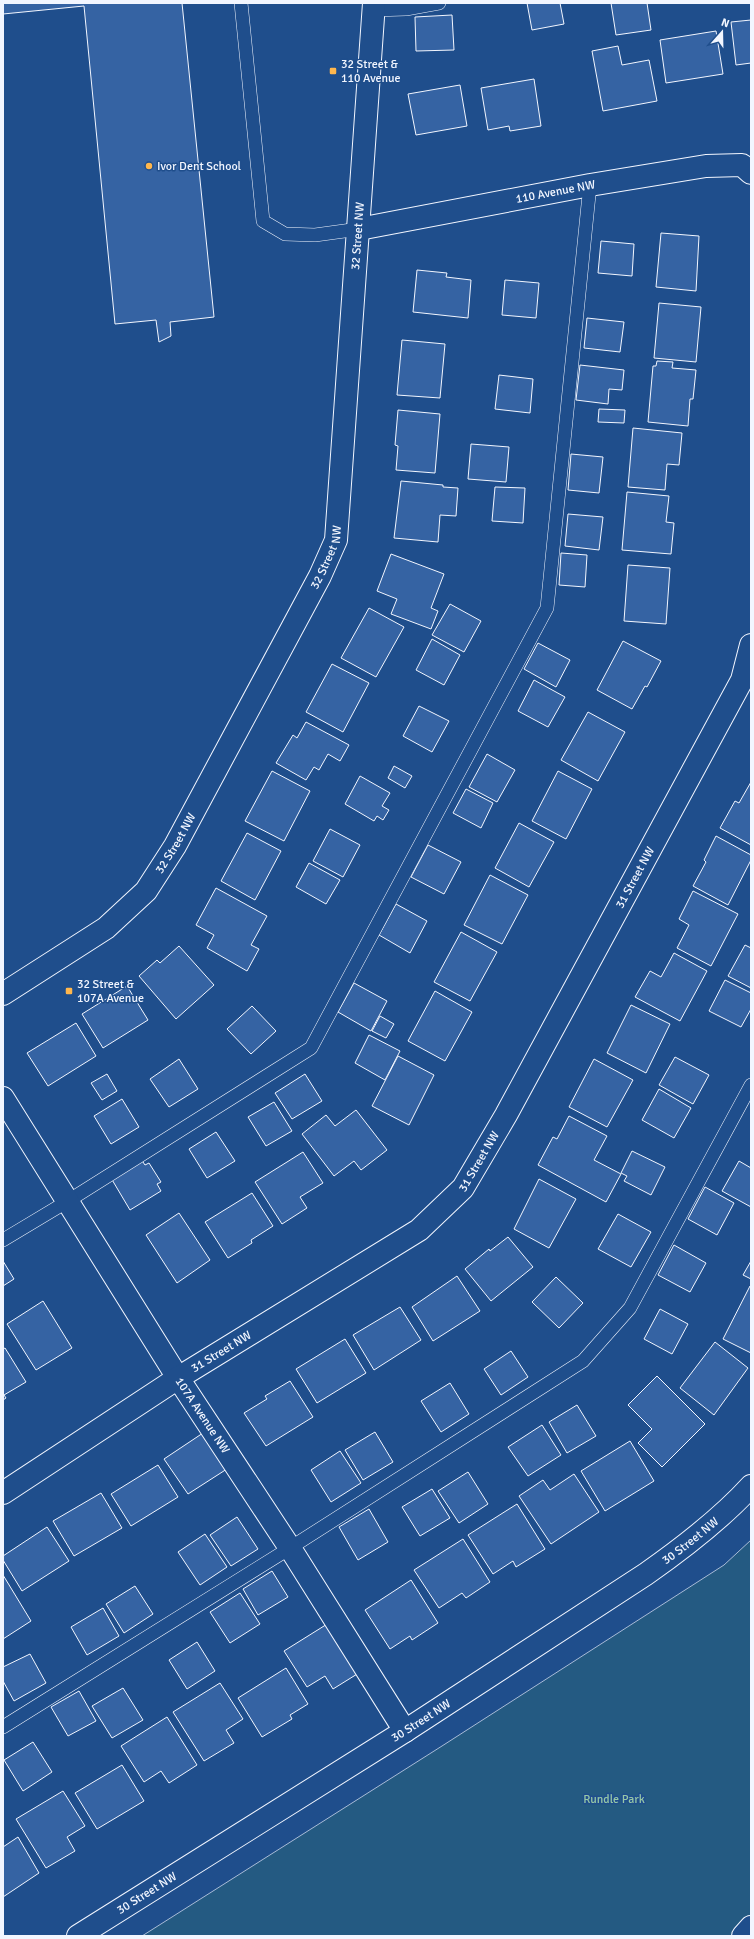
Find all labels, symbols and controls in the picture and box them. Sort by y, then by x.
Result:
north arrow [702,12,742,52]
text: N [719,16,731,30]
place label: 32 Street & 110 Avenue [341,57,401,86]
marker: 32 Street & 110 Avenue [328,66,338,76]
place label: Ivor Dent School [157,159,242,174]
marker: Ivor Dent School [144,161,154,171]
street label: 110 Avenue NW [515,177,596,207]
street label: 32 Street NW [348,202,368,270]
street label: 32 Street NW [307,525,345,592]
street label: 32 Street NW [152,810,199,877]
street label: 31 Street NW [613,844,658,911]
place label: 32 Street & 107A Avenue [77,977,144,1006]
marker: 32 Street & 107A Avenue [64,986,74,996]
street label: 31 Street NW [455,1129,503,1195]
street label: 31 Street NW [189,1328,254,1376]
street label: 107A Avenue NW [172,1375,233,1457]
street label: 30 Street NW [659,1514,722,1568]
street label: 30 Street NW [389,1696,454,1746]
park label: Rundle Park [583,1792,645,1807]
street label: 30 Street NW [114,1869,180,1918]

